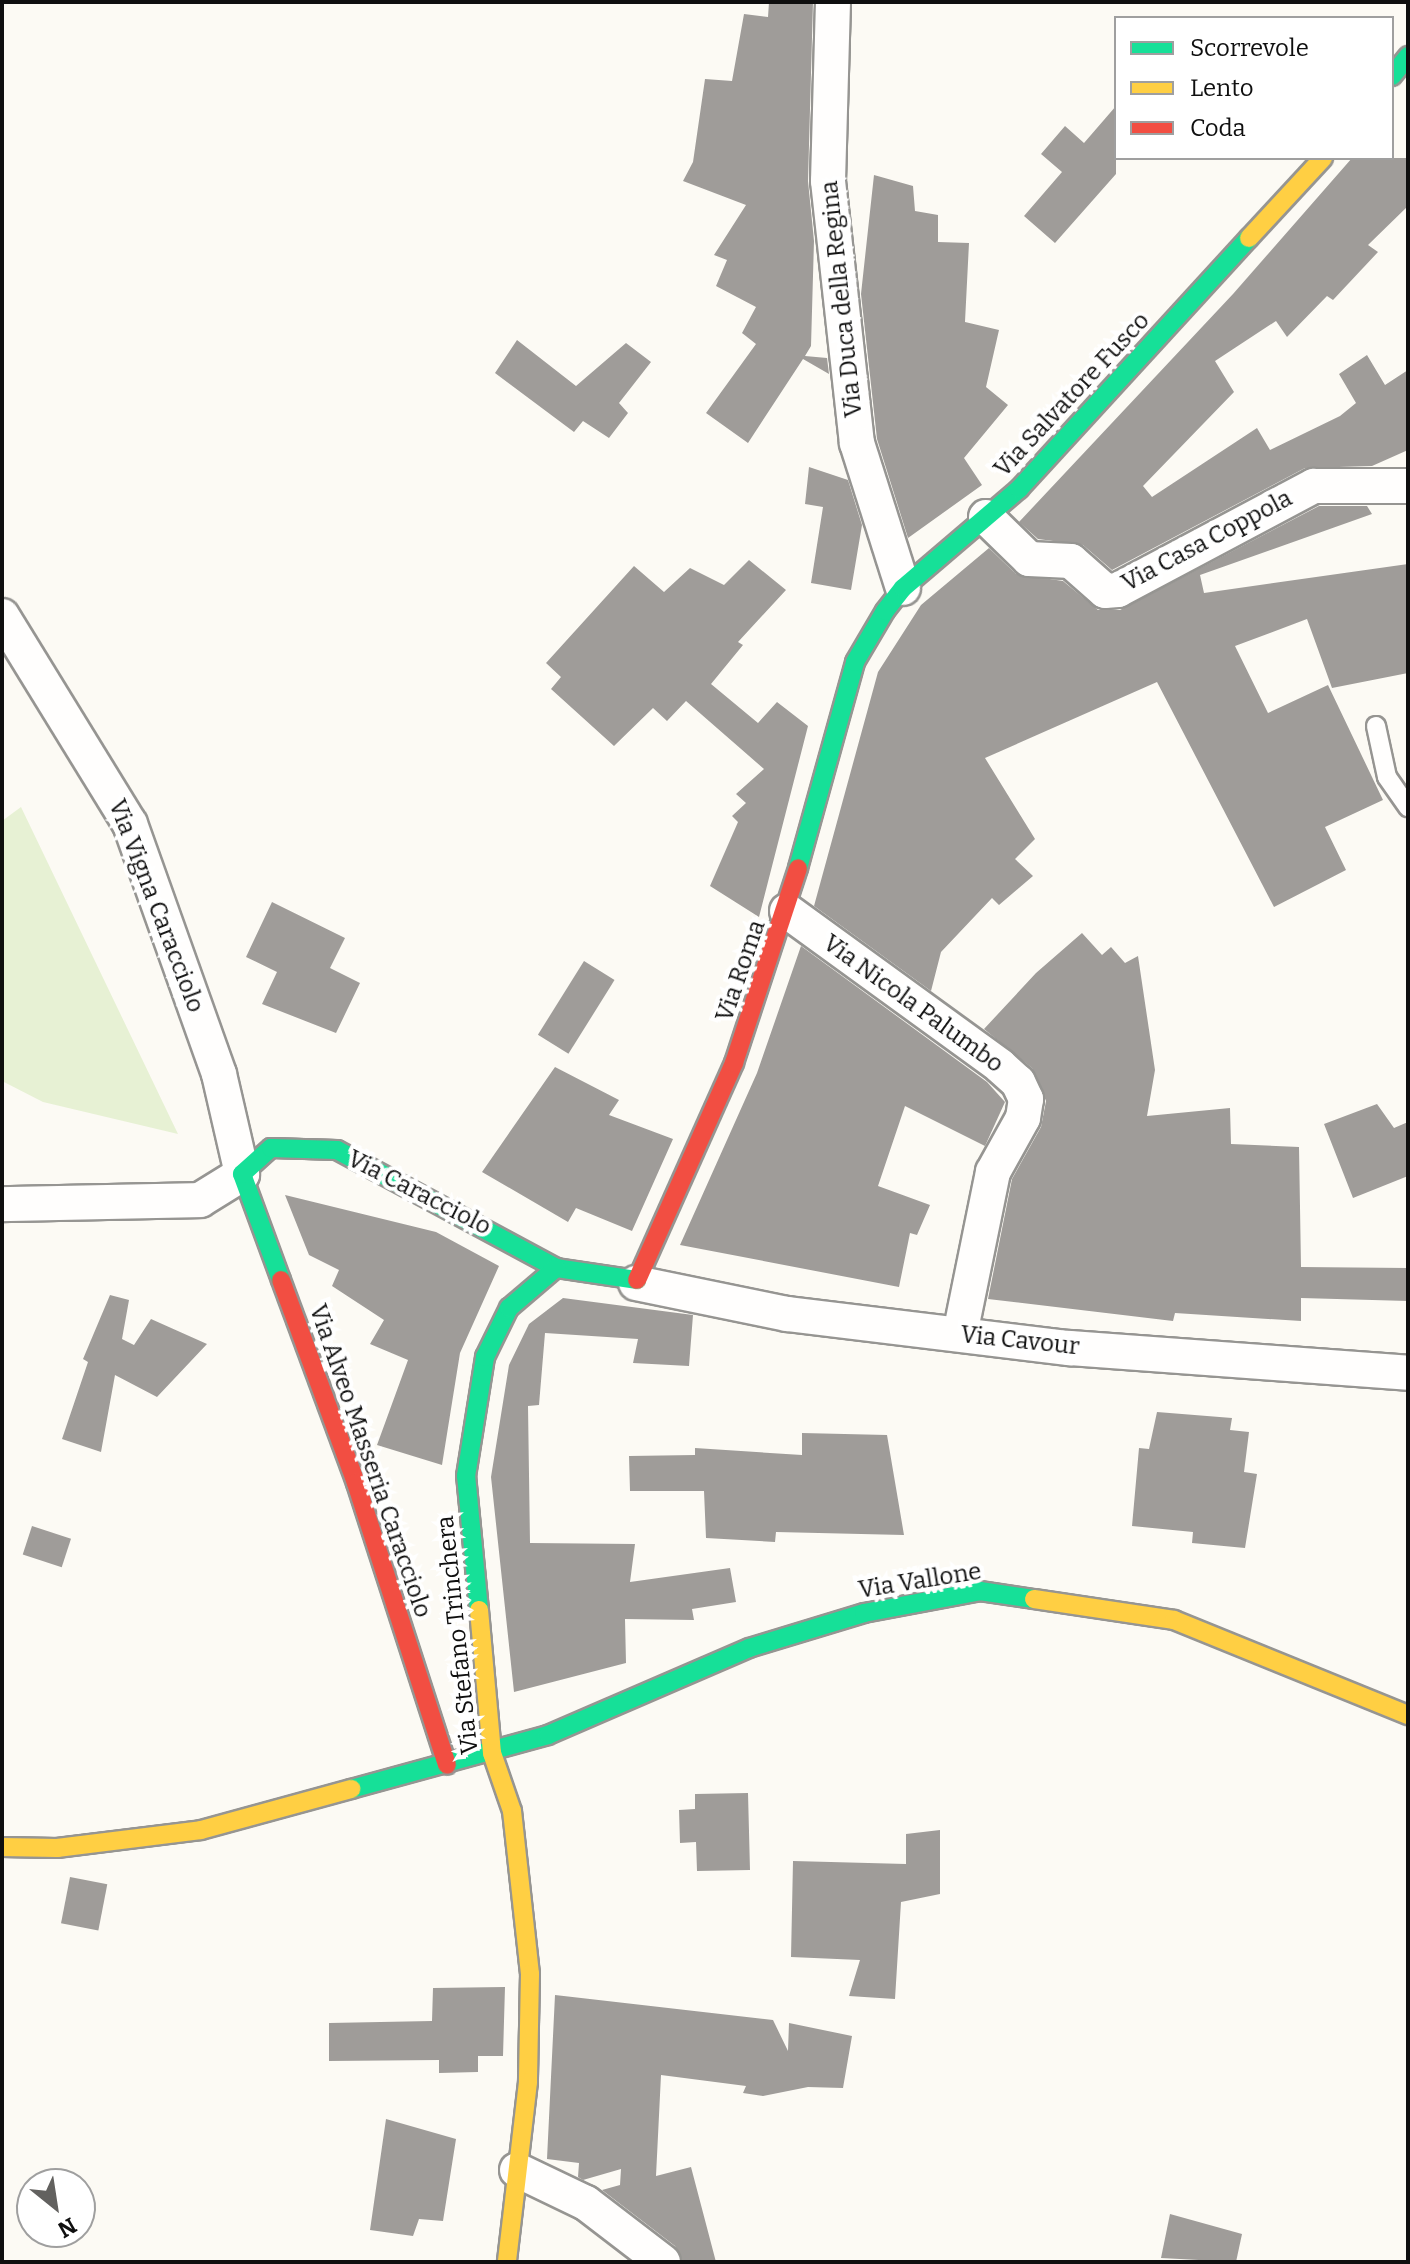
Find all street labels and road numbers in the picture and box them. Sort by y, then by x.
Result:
street label: Via Duca della Regina [815,179,869,419]
street label: Via Salvatore Fusco [988,307,1156,483]
street label: Via Casa Coppola [1117,484,1297,598]
street label: Via Vigna Caracciolo [102,795,210,1017]
street label: Via Roma [710,916,772,1026]
street label: Via Nicola Palumbo [817,929,1009,1079]
street label: Via Caracciolo [343,1145,495,1241]
street label: Via Alveo Masseria Caracciolo [303,1301,437,1621]
street label: Via Cavour [959,1320,1081,1362]
street label: Via Stefano Trinchera [431,1514,485,1756]
street label: Via Vallone [857,1557,983,1605]

